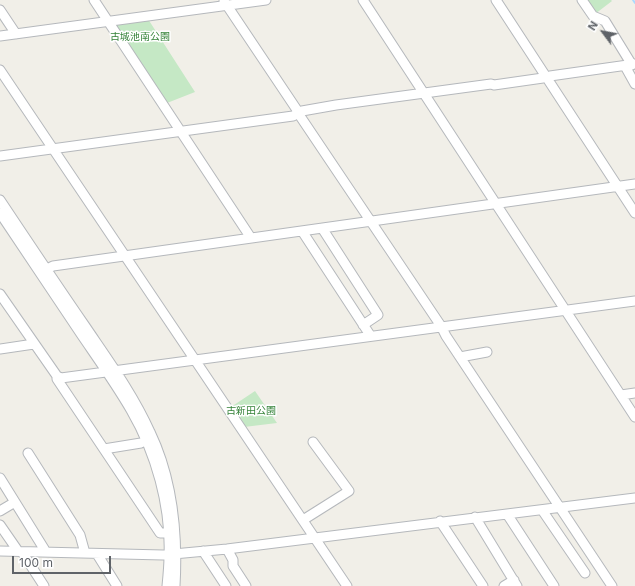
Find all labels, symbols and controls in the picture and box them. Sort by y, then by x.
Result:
north arrow [583,12,623,52]
text: N [585,18,601,33]
park label: 古城池南公園 [110,31,170,43]
park label: 古新田公園 [226,405,276,417]
scale bar [14,548,113,574]
text: 100 m [19,555,53,570]

